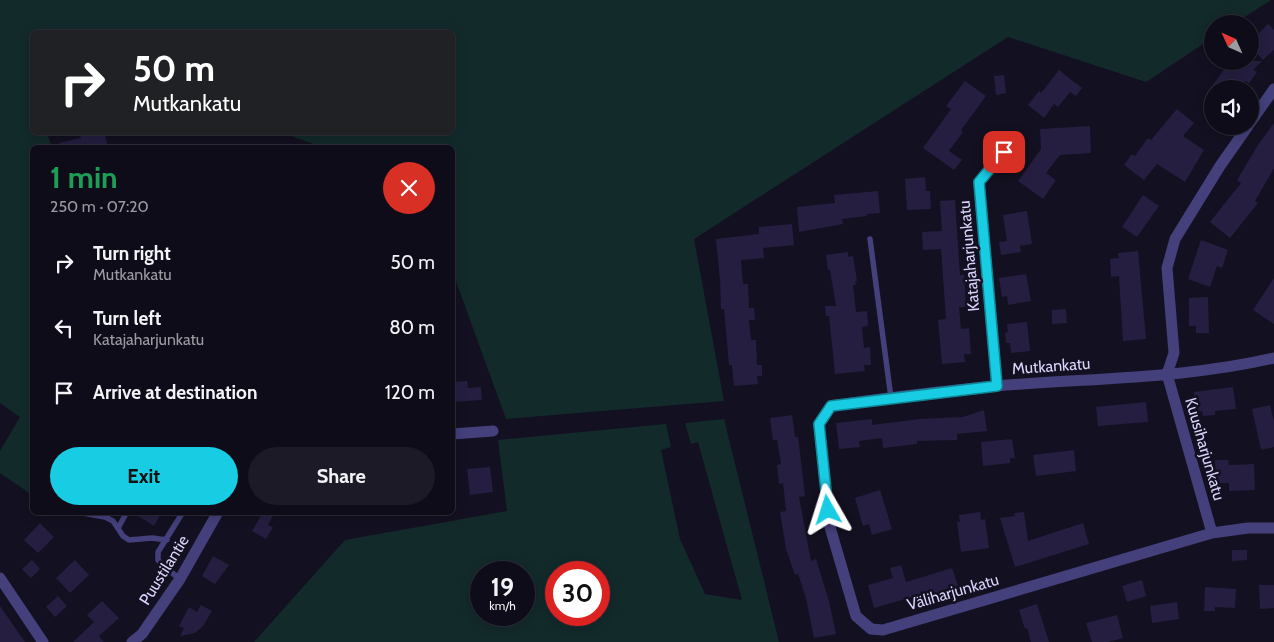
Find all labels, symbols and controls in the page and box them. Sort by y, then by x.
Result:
north arrow [1204,15,1259,70]
map controls [1204,15,1259,135]
text: 50 m [133,47,215,90]
icon: right [50,50,115,115]
button: sound [1204,80,1259,135]
text: Mutkankatu [133,90,241,117]
pin [983,131,1025,173]
icon: arrive [990,138,1018,166]
text: 1 min [50,159,118,196]
button: close [383,162,435,214]
text: 250 m · 07:20 [50,197,149,216]
street label: Katajaharjunkatu [955,200,983,312]
text: Turn right [93,242,171,265]
icon: right [50,249,78,277]
text: 50 m [391,251,435,274]
text: Mutkankatu [93,265,172,284]
text: Turn left [93,307,161,330]
icon: left [50,314,78,342]
text: 80 m [389,316,435,339]
text: Katajaharjunkatu [93,330,204,349]
street label: Mutkankatu [1011,354,1091,378]
icon: arrive [50,379,78,407]
text: Arrive at destination [93,381,257,404]
text: 120 m [385,381,435,404]
street label: Kuusiharjunkatu [1181,395,1229,503]
button: Exit [50,447,238,505]
button: Share [248,447,435,505]
position arrow [801,483,853,535]
street label: Puustilantie [135,532,193,608]
speed limit sign: 30 [545,561,610,626]
street label: Väliharjunkatu [905,570,1001,614]
text: 19 [491,572,514,602]
text: km/h [489,598,516,613]

